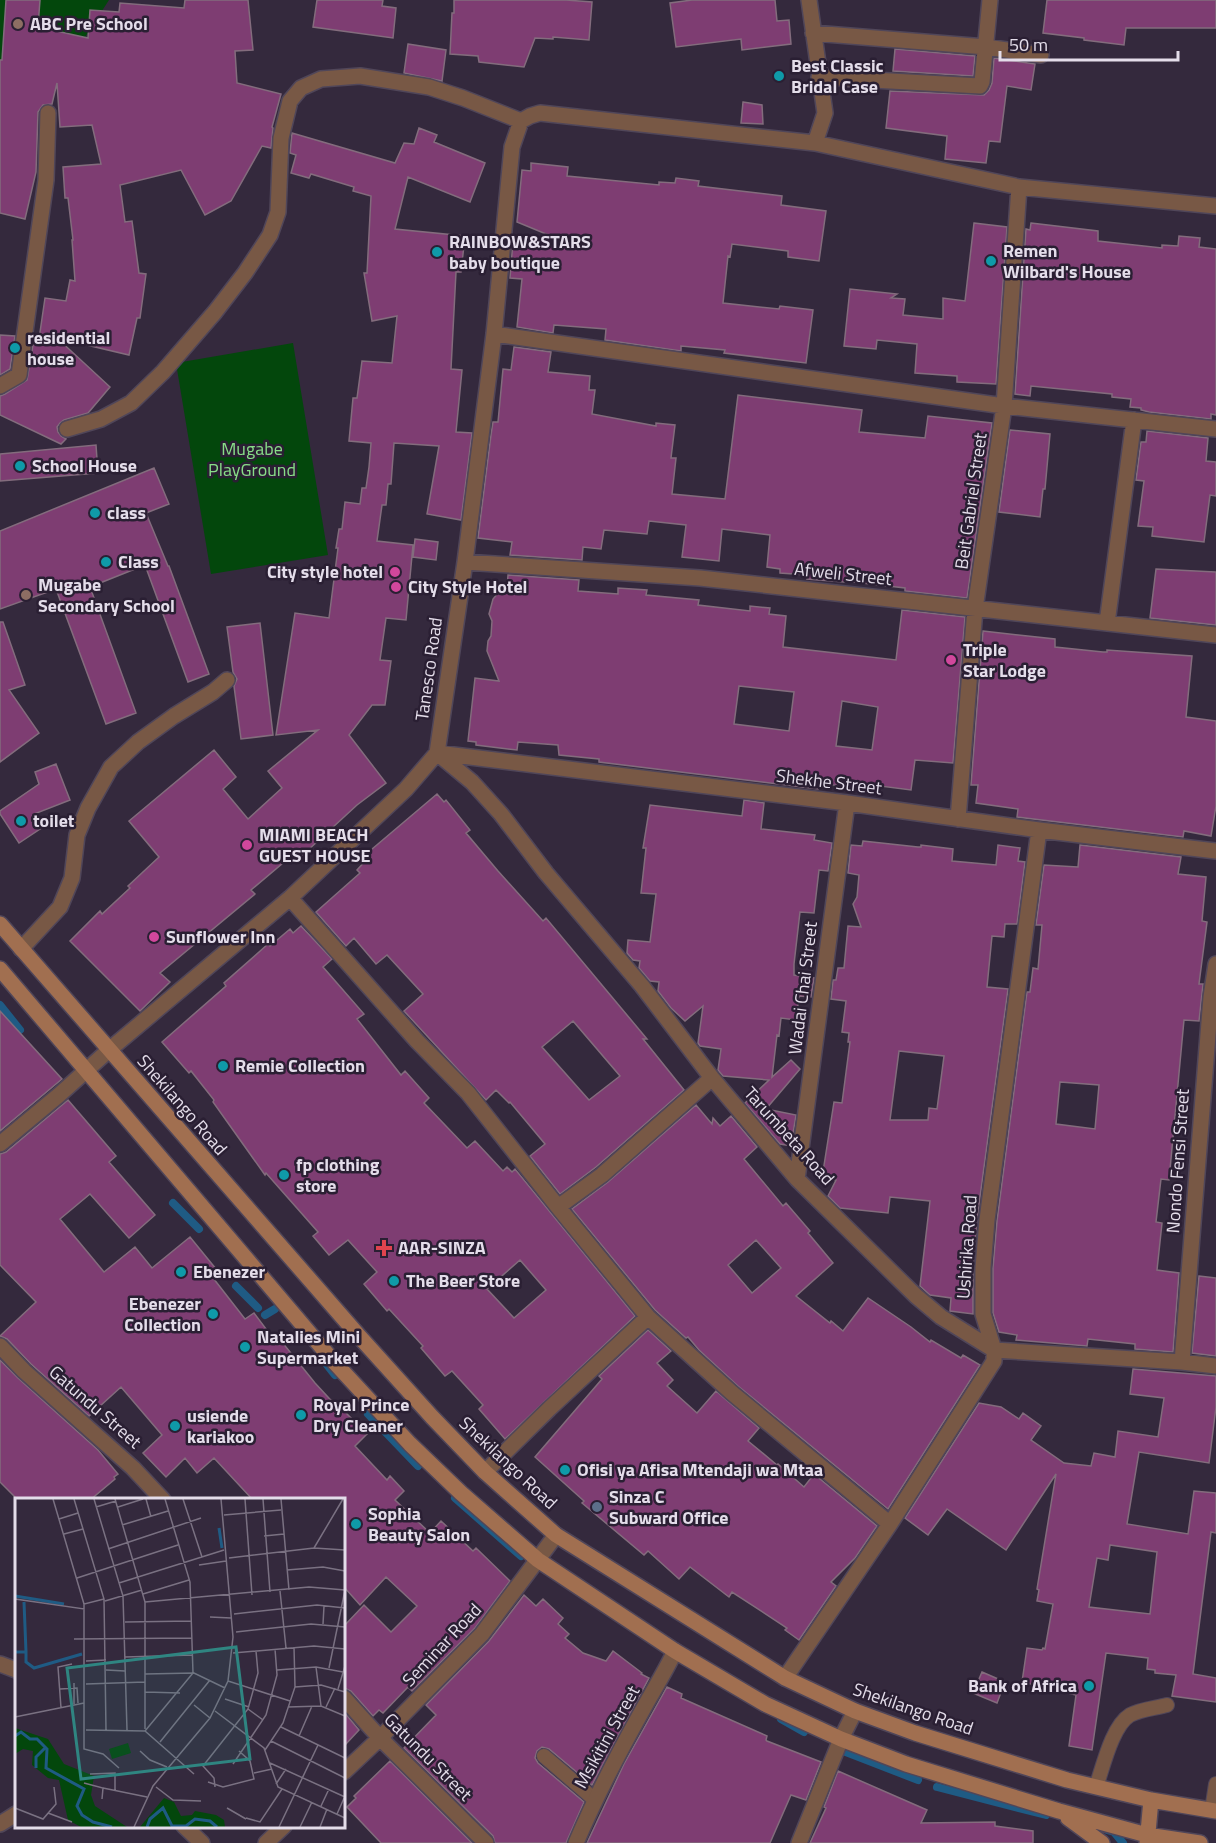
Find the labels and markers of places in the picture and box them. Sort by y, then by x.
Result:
place label: ABC Pre School [30,10,148,37]
marker: ABC Pre School [11,17,25,31]
place label: Best Classic Bridal Case [791,52,884,100]
marker: Best Classic Bridal Case [772,69,786,83]
place label: RAINBOW&STARS baby boutique [449,228,591,276]
place label: Remen Wilbard's House [1003,237,1131,285]
marker: RAINBOW&STARS baby boutique [430,245,444,259]
marker: Remen Wilbard's House [984,254,998,268]
place label: residential house [27,324,110,372]
marker: residential house [8,341,22,355]
place label: School House [32,452,137,479]
marker: School House [13,459,27,473]
place label: class [107,499,146,526]
marker: class [88,506,102,520]
place label: Class [118,548,159,575]
marker: Class [99,555,113,569]
place label: City style hotel [267,558,383,585]
marker: City style hotel [388,565,402,579]
place label: Mugabe Secondary School [38,571,175,619]
place label: City Style Hotel [408,573,527,600]
marker: City Style Hotel [389,580,403,594]
marker: Mugabe Secondary School [19,588,33,602]
place label: Triple Star Lodge [963,636,1046,684]
marker: Triple Star Lodge [944,653,958,667]
place label: toilet [33,807,75,834]
marker: toilet [14,814,28,828]
place label: MIAMI BEACH GUEST HOUSE [259,821,370,869]
marker: MIAMI BEACH GUEST HOUSE [240,838,254,852]
place label: Sunflower Inn [166,923,275,950]
marker: Sunflower Inn [147,930,161,944]
place label: Remie Collection [235,1052,365,1079]
marker: Remie Collection [216,1059,230,1073]
place label: fp clothing store [296,1151,380,1199]
marker: fp clothing store [277,1168,291,1182]
place label: AAR-SINZA [398,1234,486,1261]
marker: AAR-SINZA [375,1239,393,1257]
place label: Ebenezer [193,1258,265,1285]
marker: Ebenezer [174,1265,188,1279]
place label: The Beer Store [406,1267,520,1294]
marker: The Beer Store [387,1274,401,1288]
place label: Ebenezer Collection [124,1290,201,1338]
marker: Ebenezer Collection [206,1307,220,1321]
place label: Natalies Mini Supermarket [257,1323,360,1371]
marker: Natalies Mini Supermarket [238,1340,252,1354]
place label: Royal Prince Dry Cleaner [313,1391,409,1439]
place label: usiende kariakoo [187,1402,254,1450]
marker: Royal Prince Dry Cleaner [294,1408,308,1422]
marker: usiende kariakoo [168,1419,182,1433]
place label: Ofisi ya Afisa Mtendaji wa Mtaa [577,1456,823,1483]
marker: Ofisi ya Afisa Mtendaji wa Mtaa [558,1463,572,1477]
place label: Sinza C Subward Office [609,1483,729,1531]
place label: Sophia Beauty Salon [368,1500,470,1548]
marker: Sinza C Subward Office [590,1500,604,1514]
marker: Sophia Beauty Salon [349,1517,363,1531]
place label: Bank of Africa [968,1672,1077,1699]
marker: Bank of Africa [1082,1679,1096,1693]

